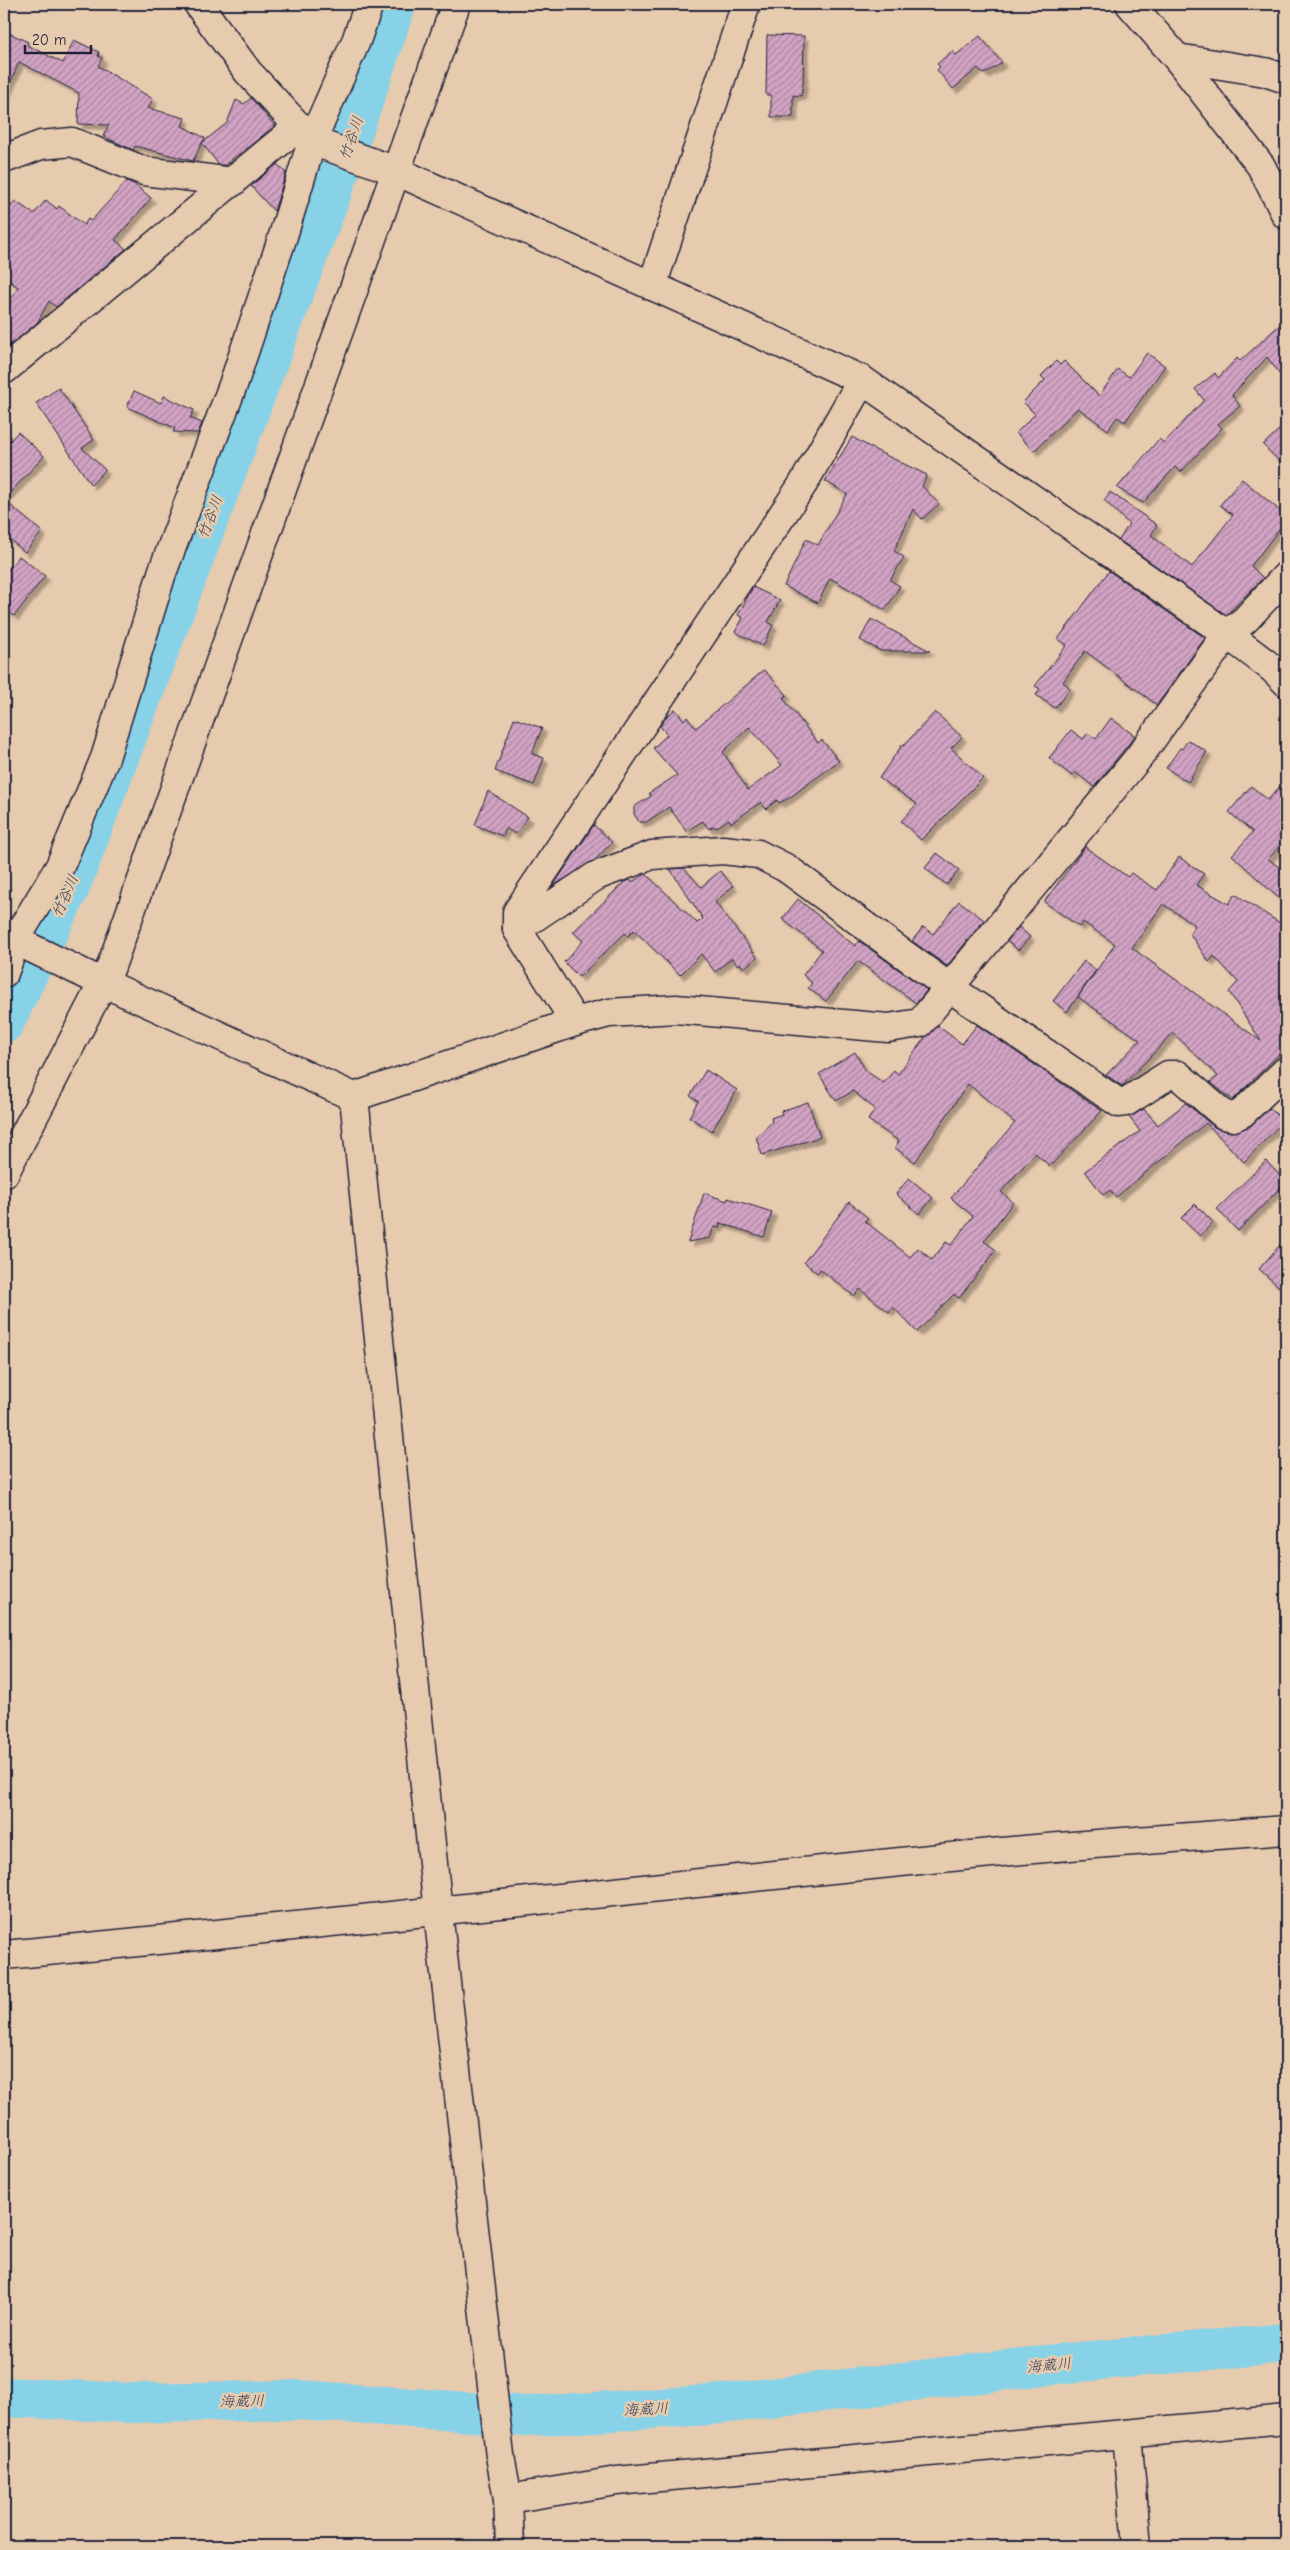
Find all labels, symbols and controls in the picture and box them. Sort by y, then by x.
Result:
scale bar [25,22,91,54]
text: 20 m [32,31,66,49]
water label: 竹谷川 [335,114,367,162]
water label: 竹谷川 [194,493,226,541]
water label: 竹谷川 [48,872,82,920]
water label: 海蔵川 [1026,2354,1072,2376]
water label: 海蔵川 [219,2392,265,2410]
water label: 海蔵川 [623,2399,669,2419]

